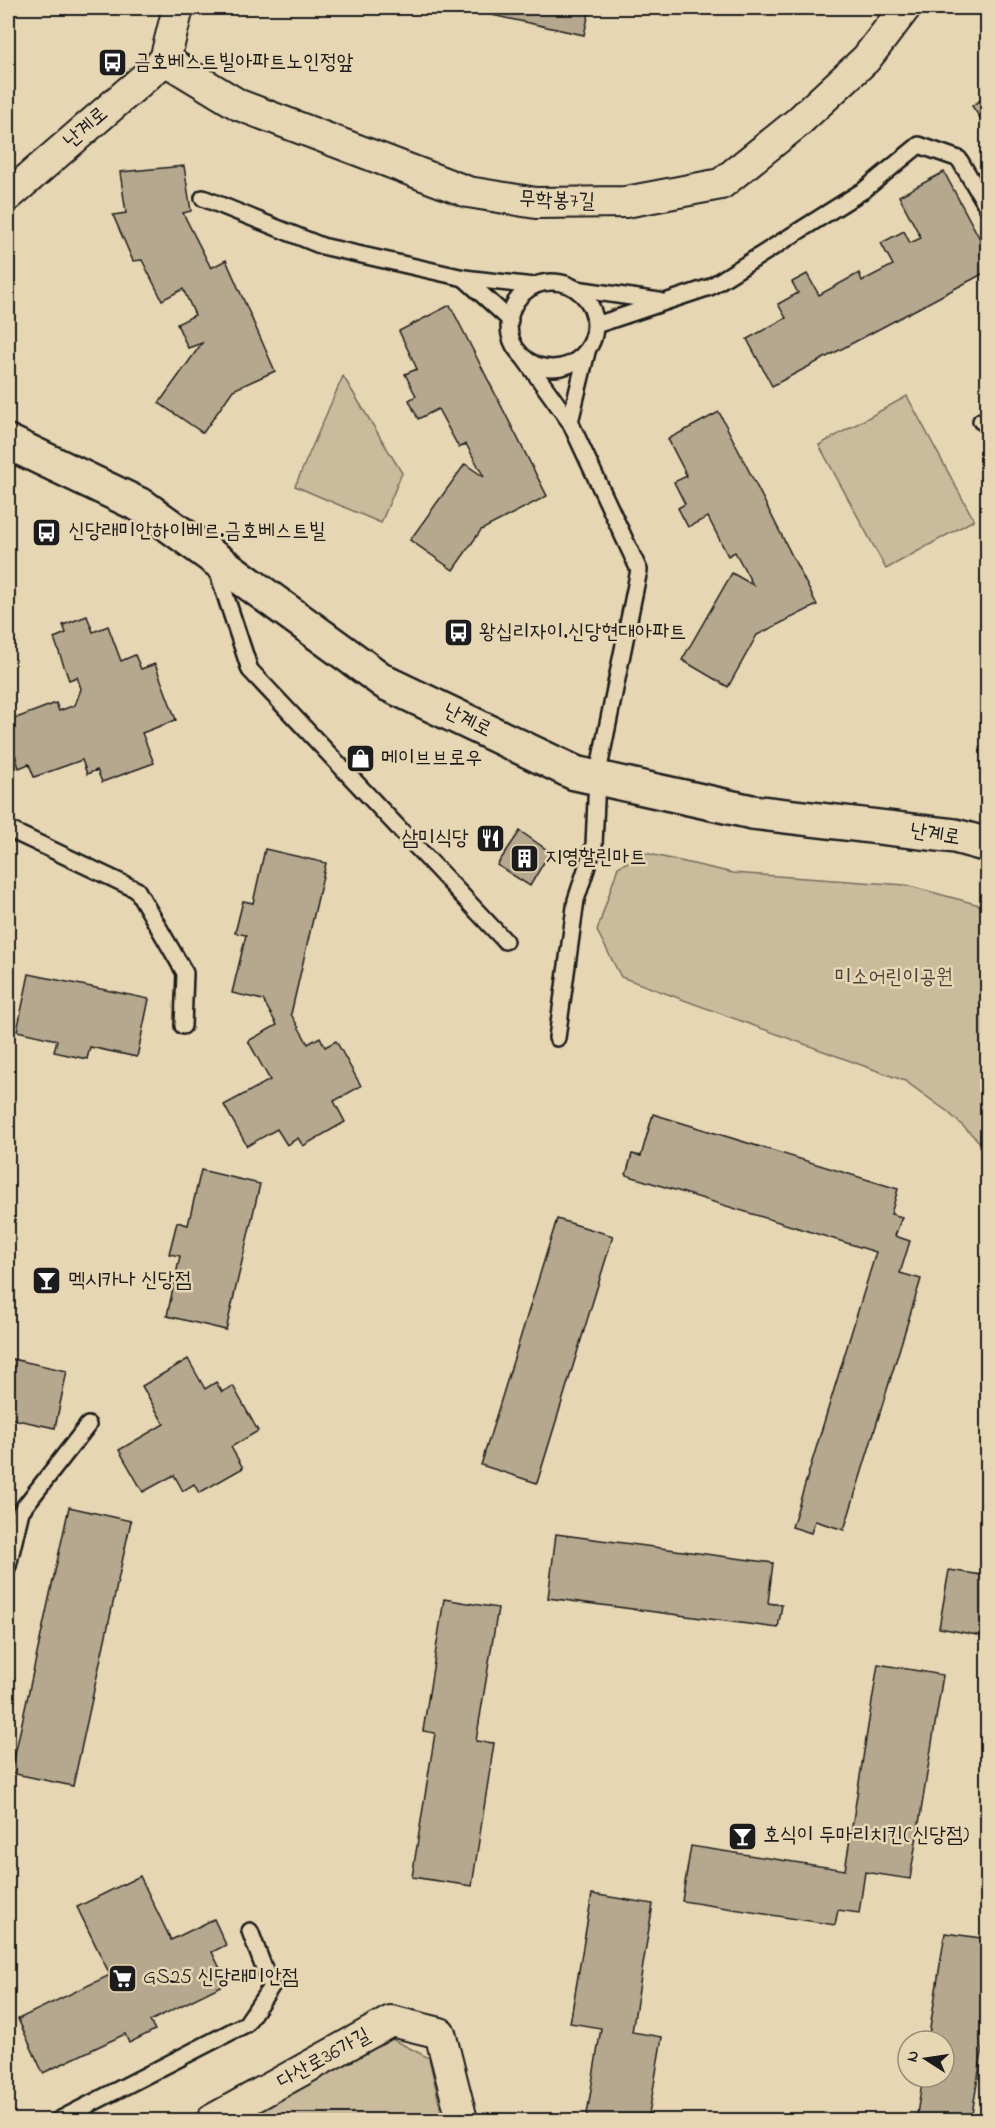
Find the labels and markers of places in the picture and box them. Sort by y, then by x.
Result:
bus stop icon: 금호베스트빌아파트노인정앞 [97,47,129,79]
place label: 금호베스트빌아파트노인정앞 [134,48,354,78]
bus stop icon: 신당래미안하이베르.금호베스트빌 [31,516,63,548]
place label: 신당래미안하이베르.금호베스트빌 [68,517,326,547]
bus stop icon: 왕십리자이.신당현대아파트 [442,617,474,649]
place label: 왕십리자이.신당현대아파트 [479,618,686,648]
shop icon: 메이브브로우 [344,743,376,775]
place label: 메이브브로우 [381,744,482,774]
restaurant icon: 삼미식당 [474,823,506,855]
place label: 삼미식당 [401,824,469,854]
building icon: 지영할린마트 [508,842,540,874]
place label: 지영할린마트 [545,843,646,873]
bar icon: 멕시카나 신당점 [31,1265,63,1297]
place label: 멕시카나 신당점 [68,1266,192,1296]
bar icon: 호식이 두마리치킨(신당점) [726,1820,758,1852]
place label: 호식이 두마리치킨(신당점) [763,1821,969,1851]
supermarket icon: GS25 신당래미안점 [106,1962,138,1994]
place label: GS25 신당래미안점 [143,1963,299,1993]

